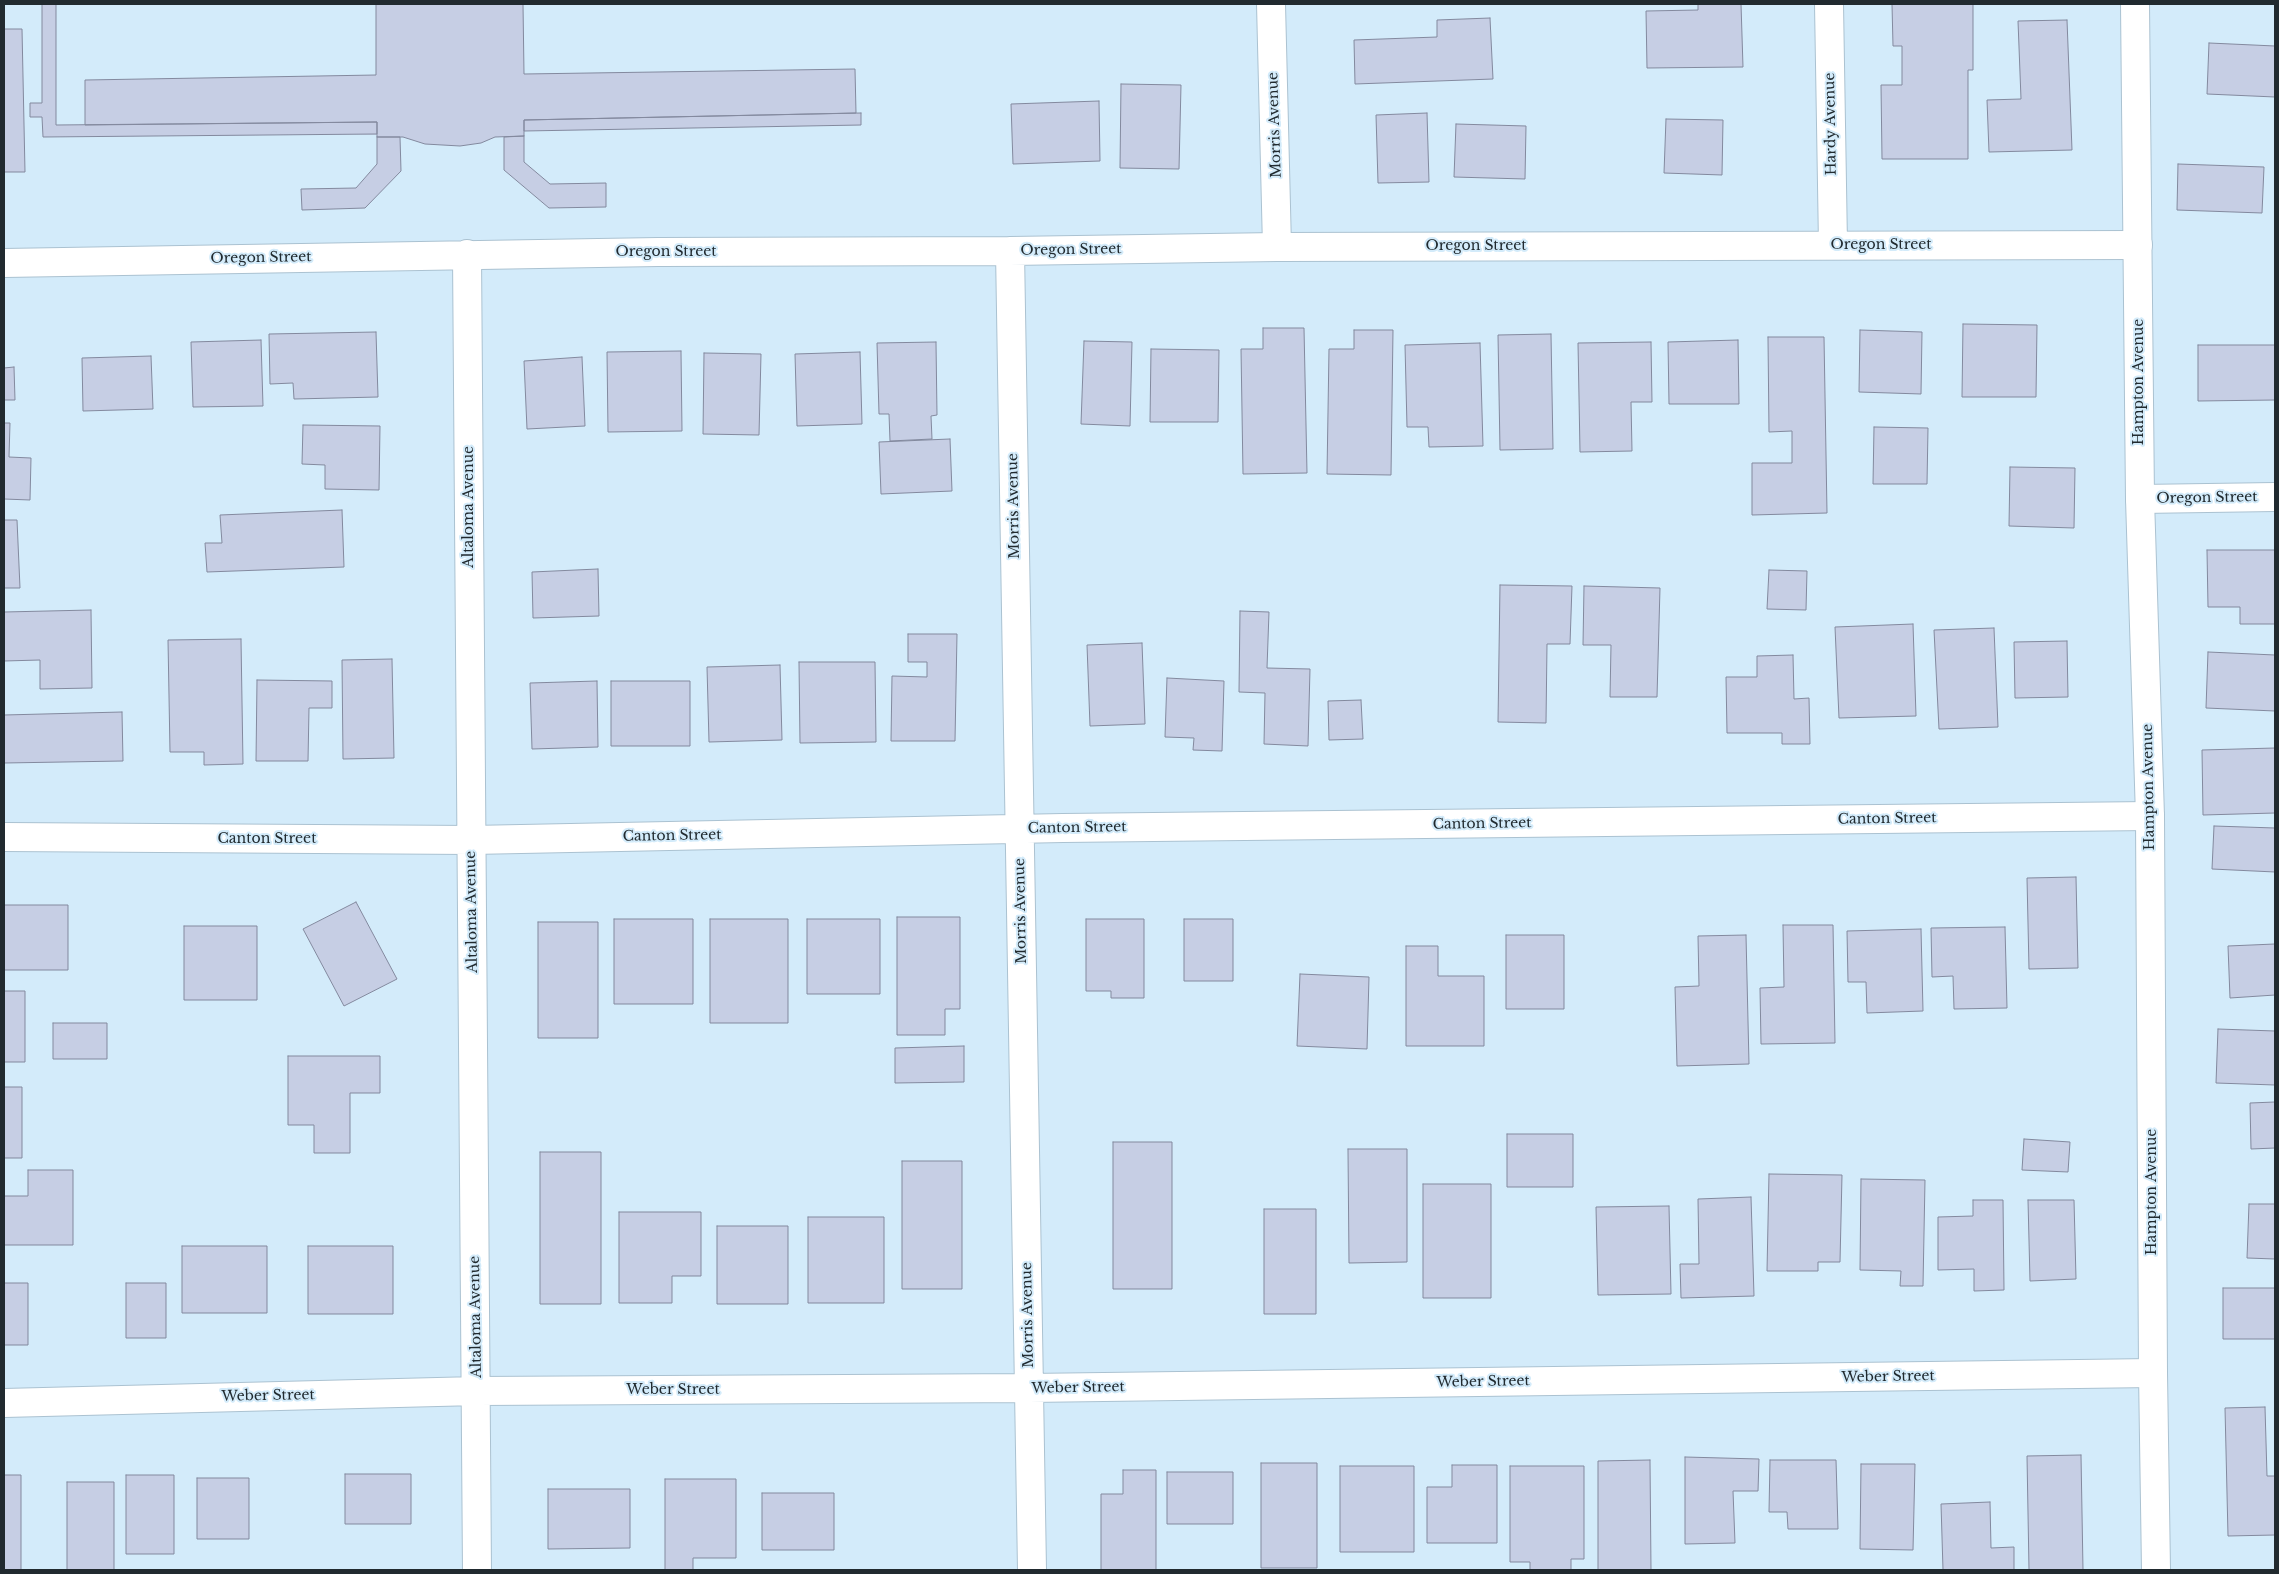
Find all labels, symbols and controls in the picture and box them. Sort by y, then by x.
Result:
street label: Morris Avenue [1265,72,1285,178]
street label: Hardy Avenue [1822,72,1840,176]
street label: Oregon Street [1830,237,1932,253]
street label: Oregon Street [1425,238,1527,254]
street label: Oregon Street [1020,241,1122,259]
street label: Oregon Street [615,244,717,260]
street label: Oregon Street [210,249,312,267]
street label: Hampton Avenue [2131,319,2147,445]
street label: Altaloma Avenue [461,446,477,568]
street label: Morris Avenue [1005,453,1023,559]
street label: Oregon Street [2156,489,2258,507]
street label: Hampton Avenue [2139,724,2159,850]
street label: Canton Street [1837,810,1937,828]
street label: Canton Street [1432,815,1532,833]
street label: Canton Street [1027,819,1127,837]
street label: Canton Street [622,827,722,845]
street label: Canton Street [218,831,316,847]
street label: Altaloma Avenue [463,851,481,973]
street label: Morris Avenue [1012,858,1030,964]
street label: Hampton Avenue [2144,1129,2160,1255]
street label: Altaloma Avenue [467,1256,485,1378]
street label: Morris Avenue [1019,1262,1037,1368]
street label: Weber Street [1841,1368,1935,1386]
street label: Weber Street [1436,1373,1530,1391]
street label: Weber Street [1031,1379,1125,1397]
street label: Weber Street [626,1382,720,1398]
street label: Weber Street [221,1387,315,1405]

